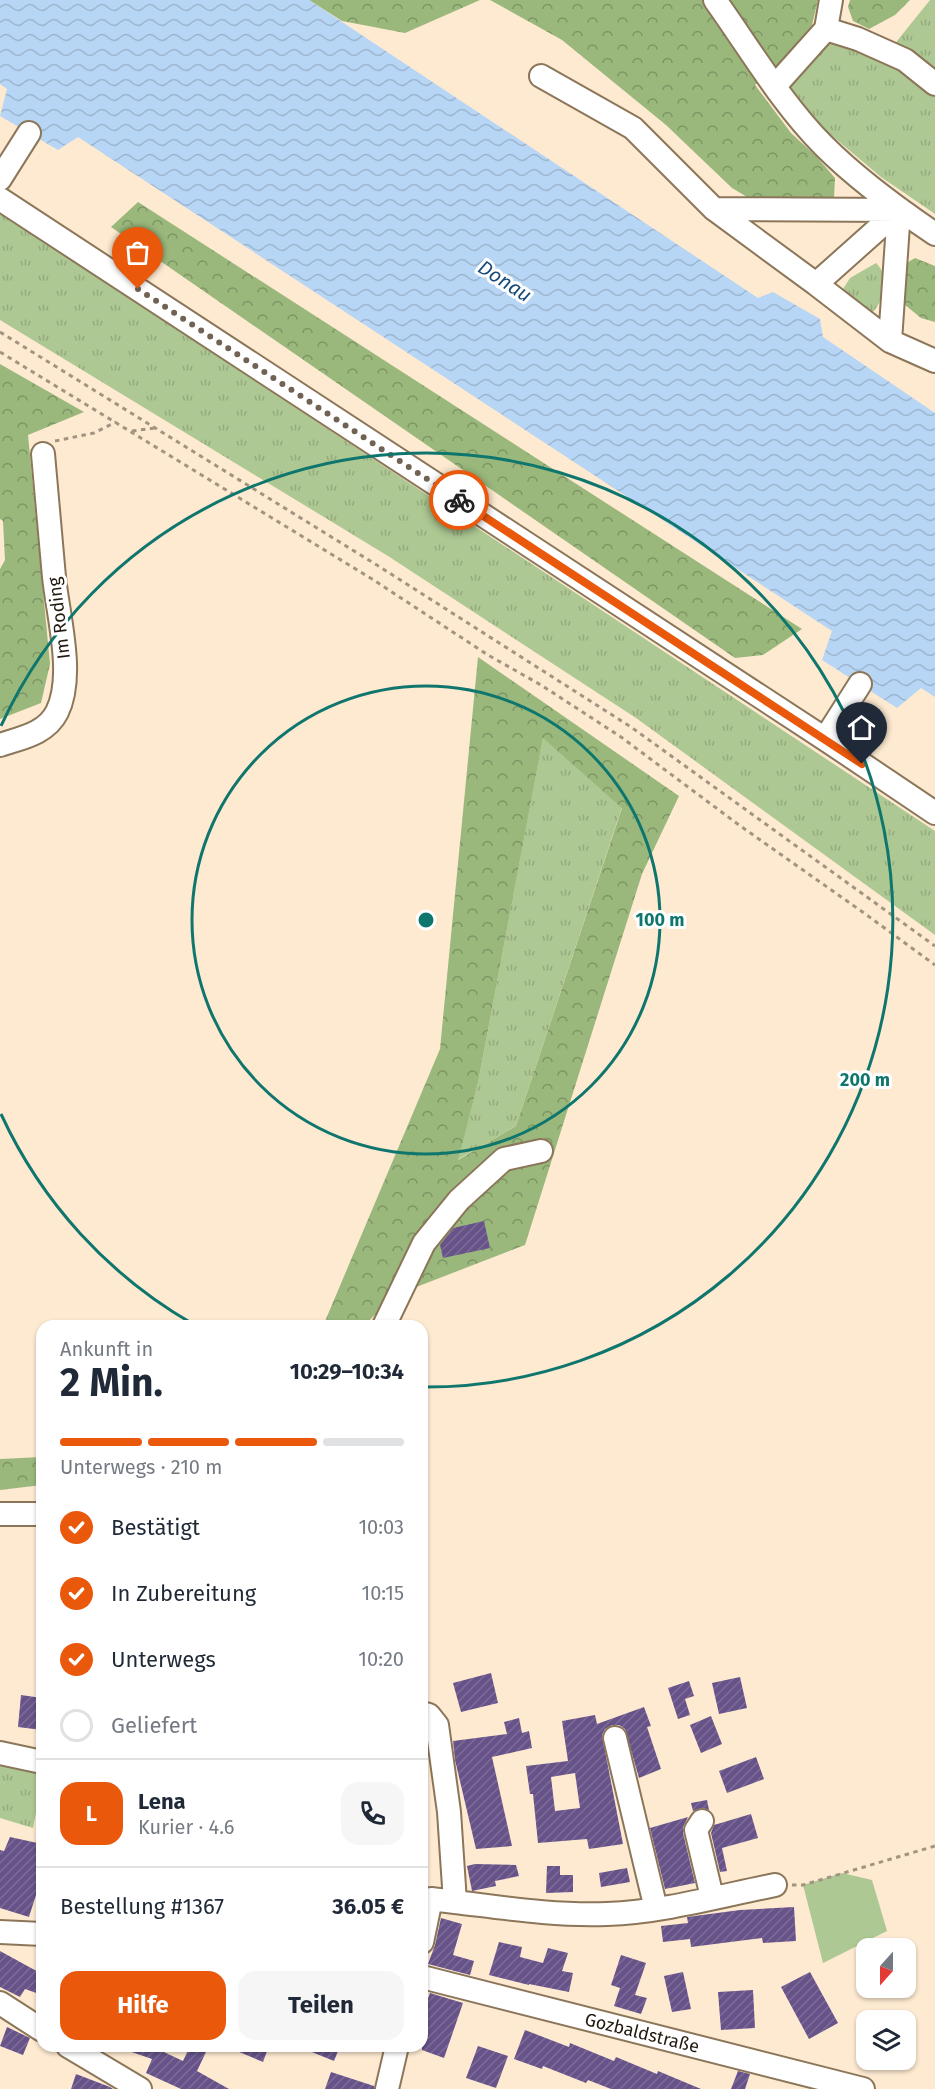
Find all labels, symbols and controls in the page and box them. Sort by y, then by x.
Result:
pin [112,227,163,289]
icon: bag [121,236,154,269]
water label: Donau [474,255,536,307]
courier [429,470,489,530]
icon: bike [443,484,476,517]
street label: Im Roding [43,575,75,660]
pin [836,702,887,764]
icon: home [845,711,878,744]
text: 100 m [636,909,684,931]
centre of rings [416,910,436,930]
text: 200 m [840,1069,890,1091]
text: Ankunft in [60,1337,153,1361]
text: 10:29–10:34 [290,1358,404,1385]
text: 2 Min. [60,1360,163,1406]
text: Unterwegs · 210 m [60,1455,222,1479]
icon: check [60,1511,93,1544]
text: Bestätigt [111,1514,200,1541]
text: 10:03 [358,1515,404,1539]
icon: check [60,1577,93,1610]
text: In Zubereitung [111,1580,256,1607]
text: 10:15 [362,1581,404,1605]
icon: check [60,1643,93,1676]
text: Unterwegs [111,1646,216,1673]
text: 10:20 [358,1647,404,1671]
text: Geliefert [111,1712,197,1739]
button: phone [341,1782,404,1845]
text: Lena [138,1788,186,1815]
text: L [86,1800,97,1827]
text: Kurier · 4.6 [138,1815,235,1839]
text: Bestellung #1367 [60,1893,224,1920]
text: 36.05 € [332,1893,404,1920]
north arrow [856,1938,916,1998]
map controls [856,1938,916,2070]
button: Hilfe [60,1971,226,2040]
button: Teilen [238,1971,404,2040]
street label: Gozbaldstraße [582,2008,702,2058]
button: layers [856,2010,916,2070]

